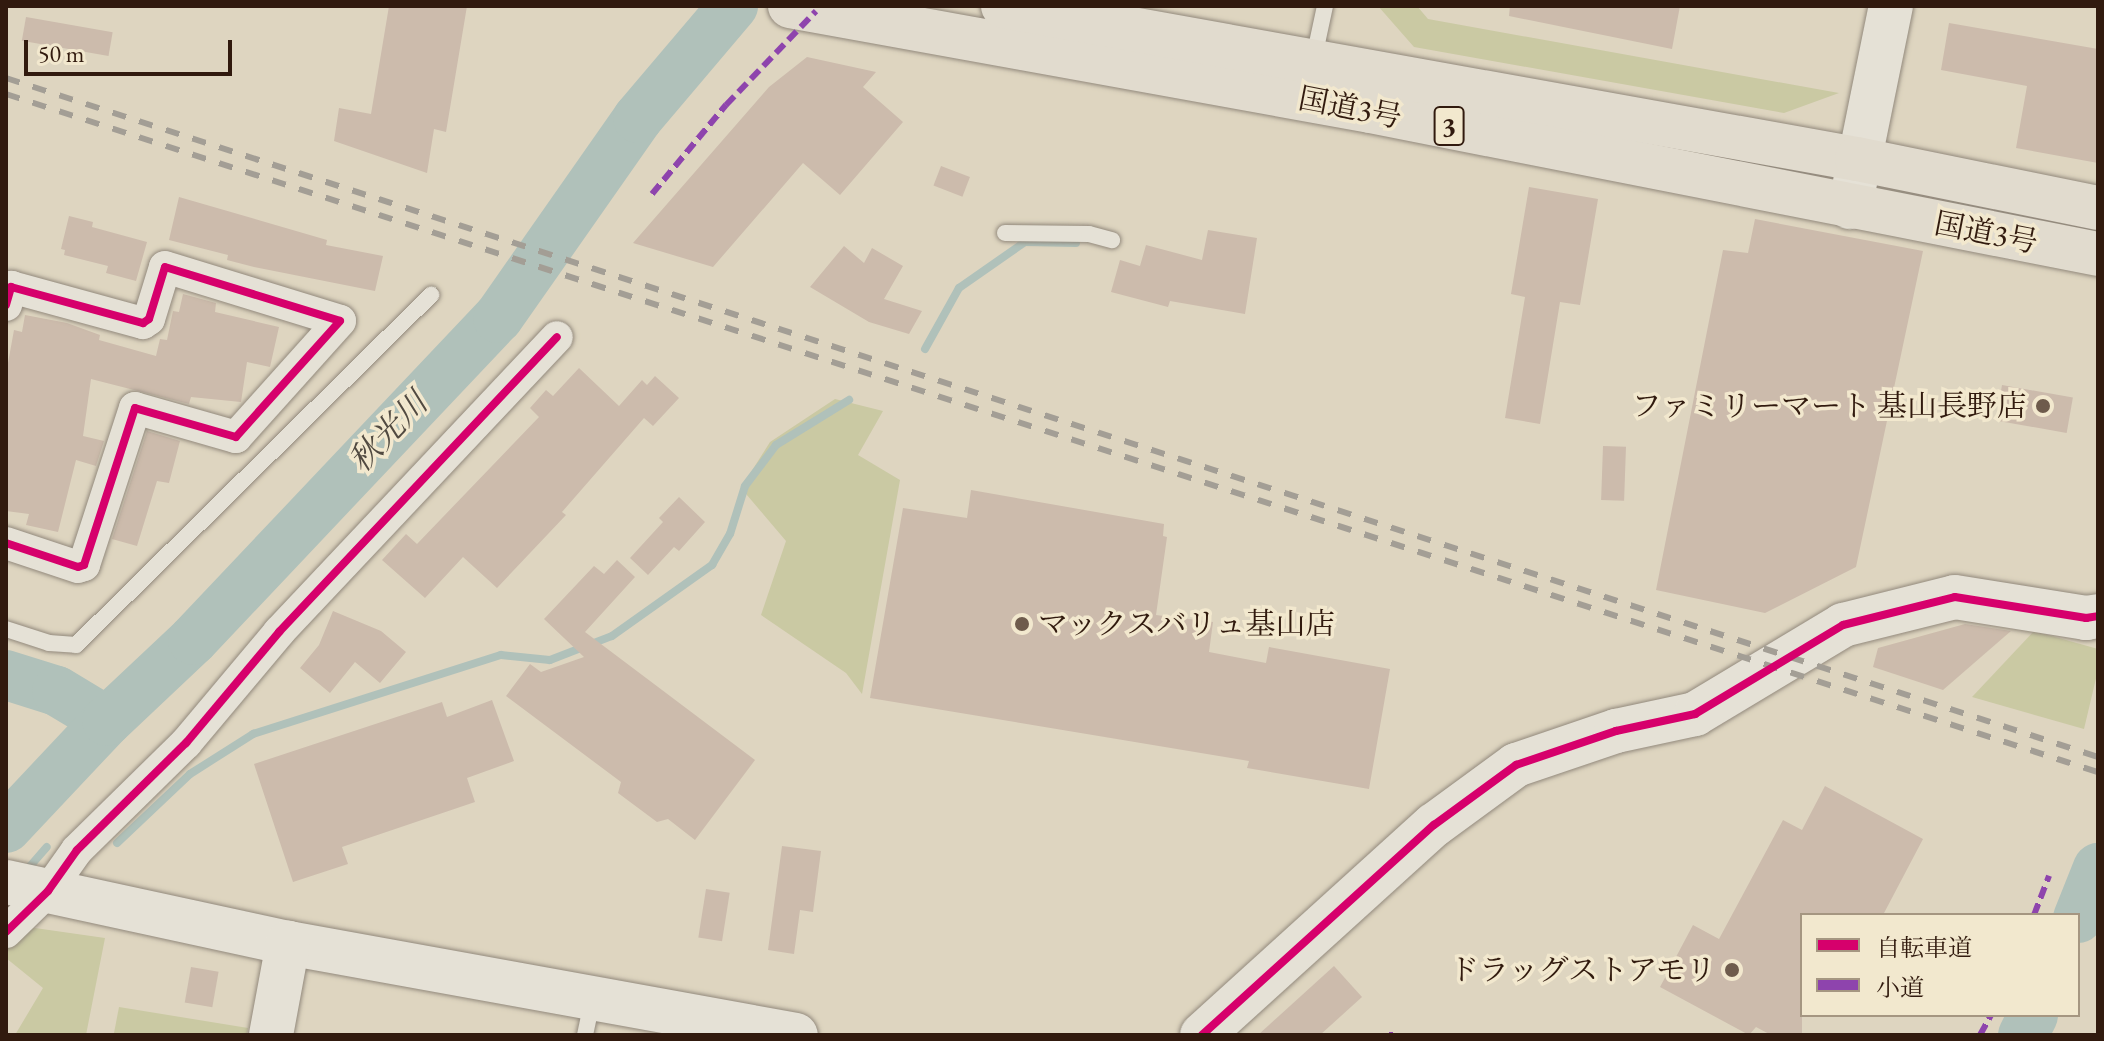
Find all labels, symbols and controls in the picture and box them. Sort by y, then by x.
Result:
scale bar [28,24,236,74]
text: 50 m [38,38,85,69]
street label: 国道3号 [1295,80,1405,136]
road number: 3 [1433,102,1465,150]
street label: 国道3号 [1931,205,2041,261]
water label: 秋光川 [341,384,435,480]
place label: ファミリーマート 基山長野店 [1631,388,2027,424]
marker: ファミリーマート 基山長野店 [2034,397,2052,415]
place label: マックスバリュ基山店 [1038,606,1338,642]
marker: マックスバリュ基山店 [1013,615,1031,633]
legend [1800,913,2080,1017]
text: 自転車道 [1876,932,1972,963]
place label: ドラッグストアモリ [1446,952,1716,988]
marker: ドラッグストアモリ [1723,961,1741,979]
text: 小道 [1876,972,1924,1003]

